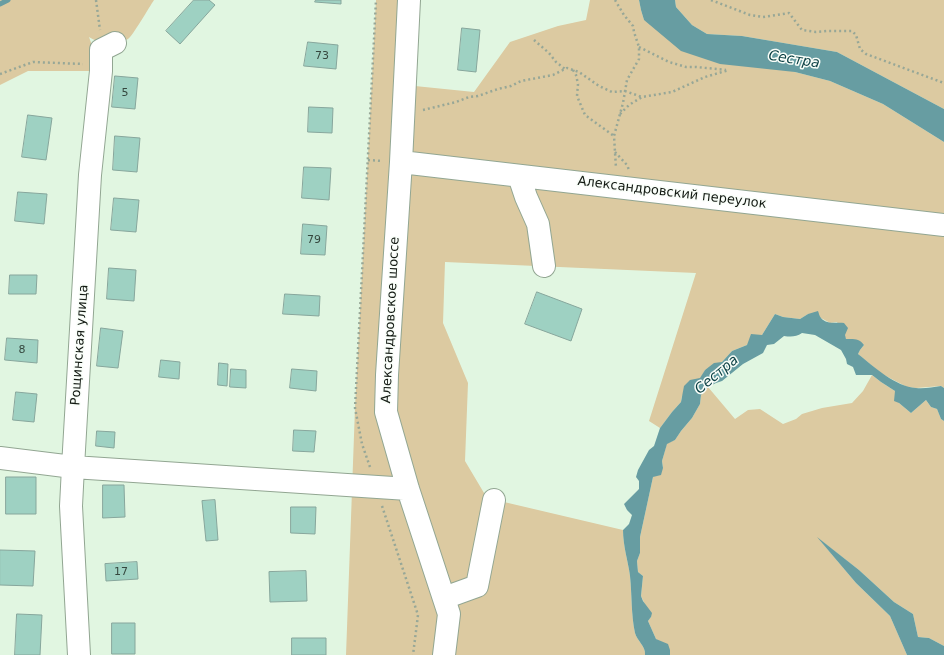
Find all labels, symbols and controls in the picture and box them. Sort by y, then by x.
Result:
water label: Сестра [767,48,821,72]
house number: 73 [315,49,329,63]
house number: 5 [122,86,128,100]
street label: Александровский переулок [577,174,767,212]
house number: 79 [307,233,321,247]
street label: Александровское шоссе [379,236,403,404]
street label: Рощинская улица [68,284,92,406]
house number: 8 [19,343,25,357]
water label: Сестра [692,352,742,398]
house number: 17 [114,565,128,579]

